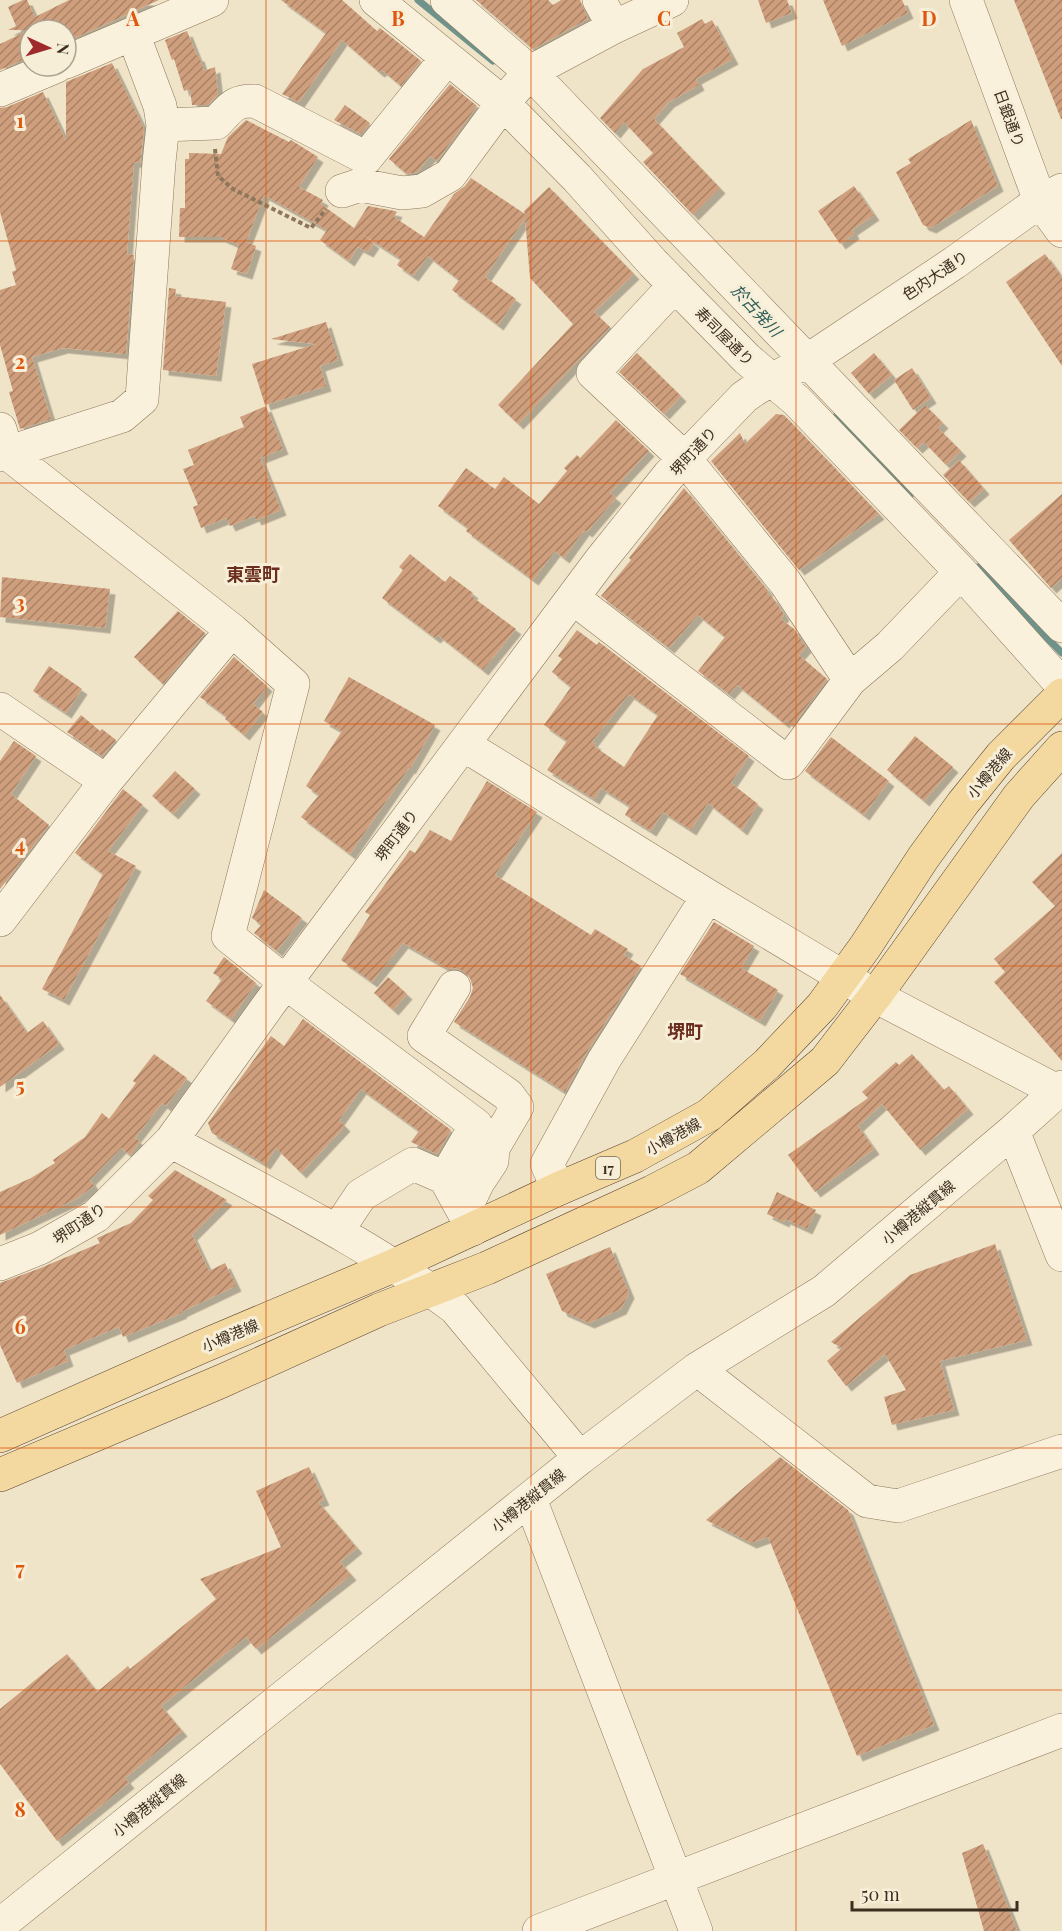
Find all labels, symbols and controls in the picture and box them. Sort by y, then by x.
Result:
text: A [125,4,140,31]
text: B [391,4,405,31]
text: C [657,4,671,31]
text: D [921,4,937,31]
north arrow [18,18,78,78]
text: N [53,43,74,56]
street label: 日銀通り [990,86,1030,150]
text: 1 [16,106,24,133]
street label: 色内大通り [898,246,972,304]
water label: 於古発川 [727,279,788,342]
street label: 寿司屋通り [691,302,759,370]
text: 2 [15,347,25,374]
street label: 堺町通り [665,422,721,480]
district label: 東雲町 [226,562,280,586]
text: 3 [15,588,25,615]
street label: 小樽港線 [962,744,1016,802]
street label: 堺町通り [370,805,422,865]
text: 4 [15,830,25,857]
district label: 堺町 [667,1019,703,1043]
text: 5 [15,1071,25,1098]
street label: 小樽港線 [642,1113,704,1159]
road number: 17 [596,1157,620,1179]
street label: 小樽港縦貫線 [877,1175,959,1249]
street label: 堺町通り [49,1198,109,1248]
text: 6 [14,1312,26,1339]
street label: 小樽港線 [198,1314,262,1356]
street label: 小樽港縦貫線 [487,1464,569,1536]
text: 7 [15,1554,25,1581]
street label: 小樽港縦貫線 [108,1769,190,1841]
text: 8 [14,1795,26,1822]
scale bar [852,1874,1017,1912]
text: 50 m [861,1882,900,1906]

